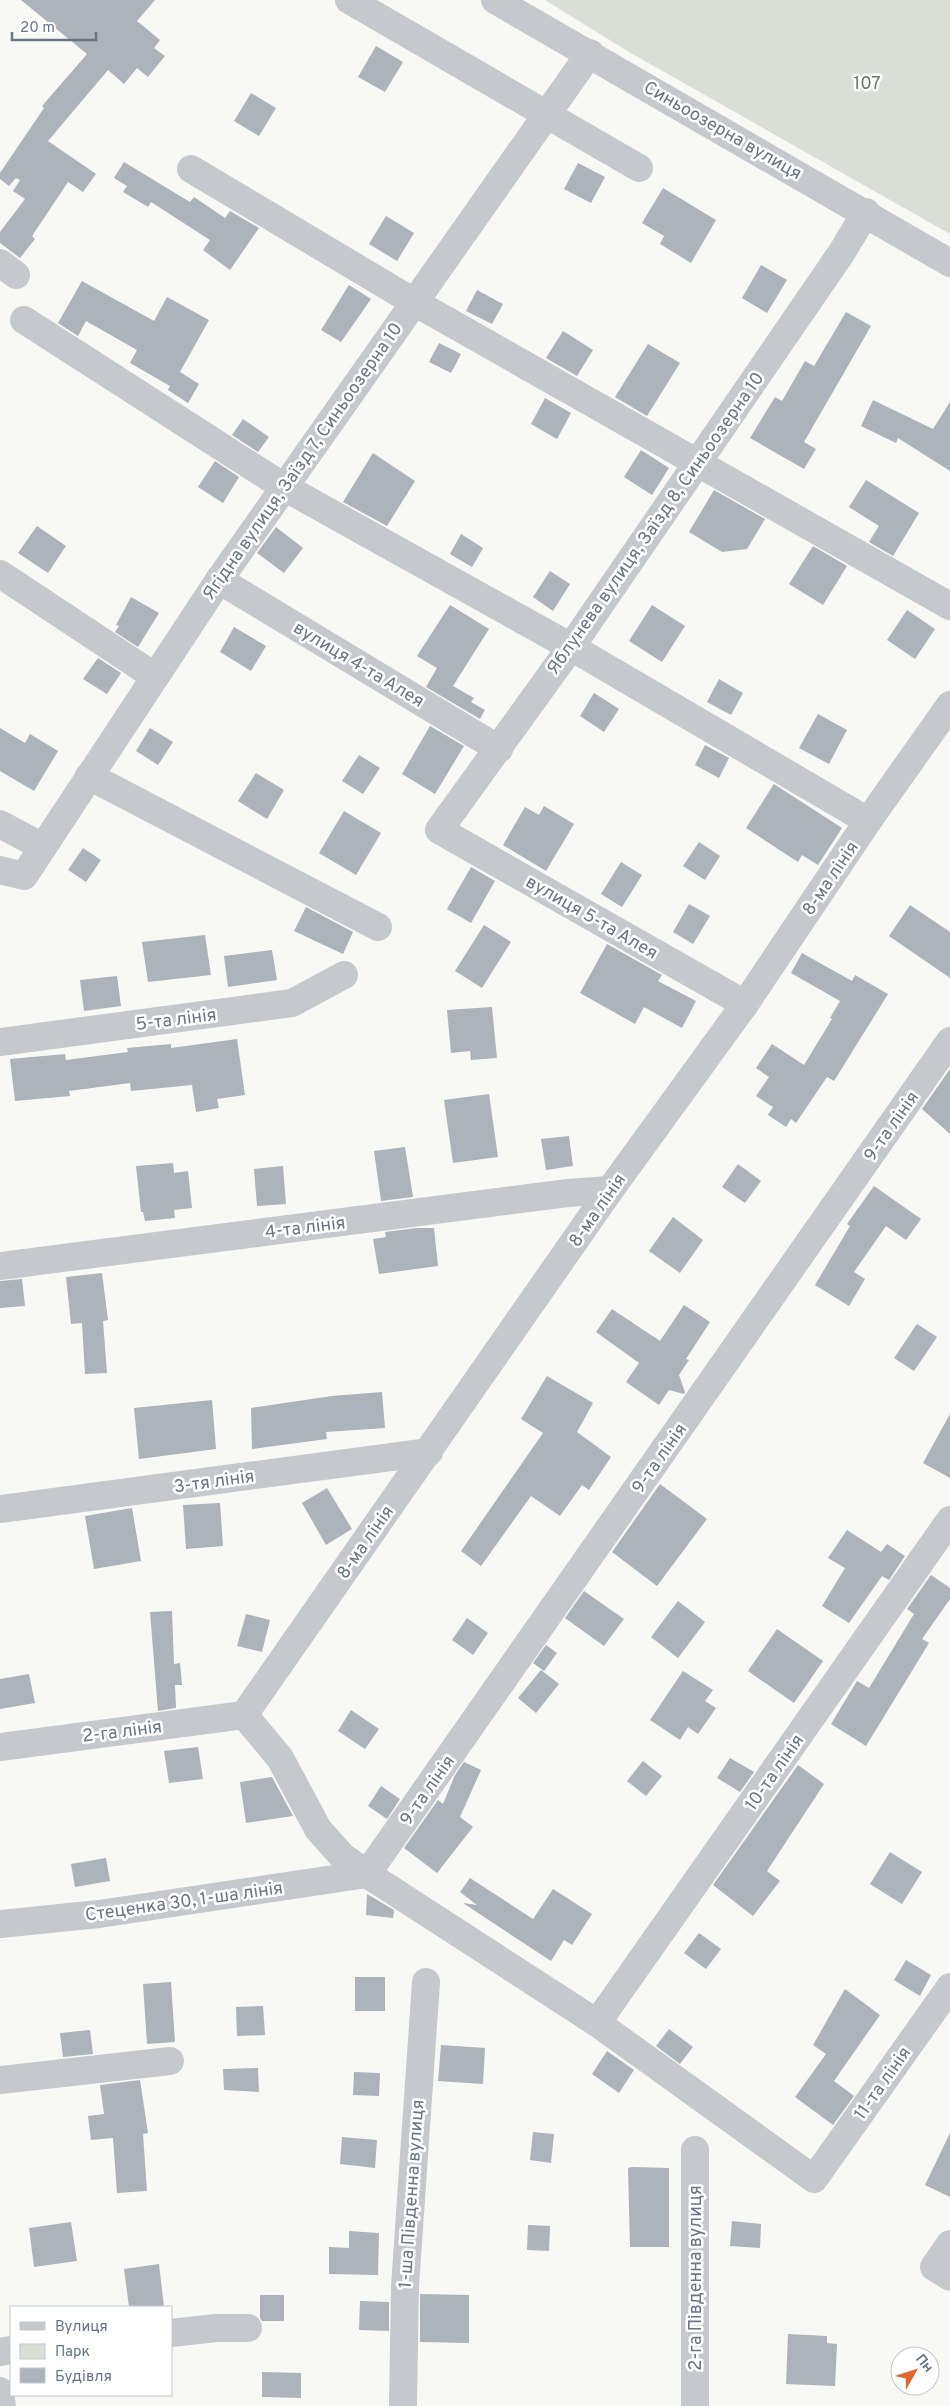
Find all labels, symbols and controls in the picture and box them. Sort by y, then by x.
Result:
scale bar [12,10,96,42]
text: 20 m [20,19,55,38]
park label: 107 [853,73,881,96]
street label: Синьоозерна вулиця [639,77,806,186]
street label: Ягідна вулиця, Заїзд 7, Синьоозерна 10 [198,319,408,605]
street label: Яблунева вулиця, Заїзд 8, Синьоозерна 10 [542,368,770,680]
street label: вулиця 4-та Алея [289,617,428,713]
street label: 8-ма лінія [798,837,864,920]
street label: вулиця 5-та Алея [521,871,661,965]
street label: 5-та лінія [135,1004,218,1037]
street label: 9-та лінія [860,1087,925,1166]
street label: 8-ма лінія [565,1170,632,1252]
street label: 4-та лінія [264,1212,347,1245]
street label: 9-та лінія [628,1419,693,1498]
street label: 3-тя лінія [172,1465,256,1500]
street label: 8-ма лінія [333,1502,400,1584]
street label: 2-га лінія [81,1716,163,1749]
street label: 10-та лінія [741,1730,810,1816]
street label: 9-та лінія [396,1751,461,1830]
street label: Стеценка 30, 1-ша лінія [84,1877,285,1928]
street label: 11-та лінія [850,2043,917,2125]
street label: 1-ша Південна вулиця [394,2099,431,2289]
street label: 2-га Південна вулиця [685,2185,708,2371]
legend [10,2306,172,2396]
text: Вулиця [55,2318,108,2337]
text: Парк [55,2343,90,2362]
north arrow [890,2346,940,2396]
text: Пн [911,2351,936,2376]
text: Будівля [55,2368,112,2387]

